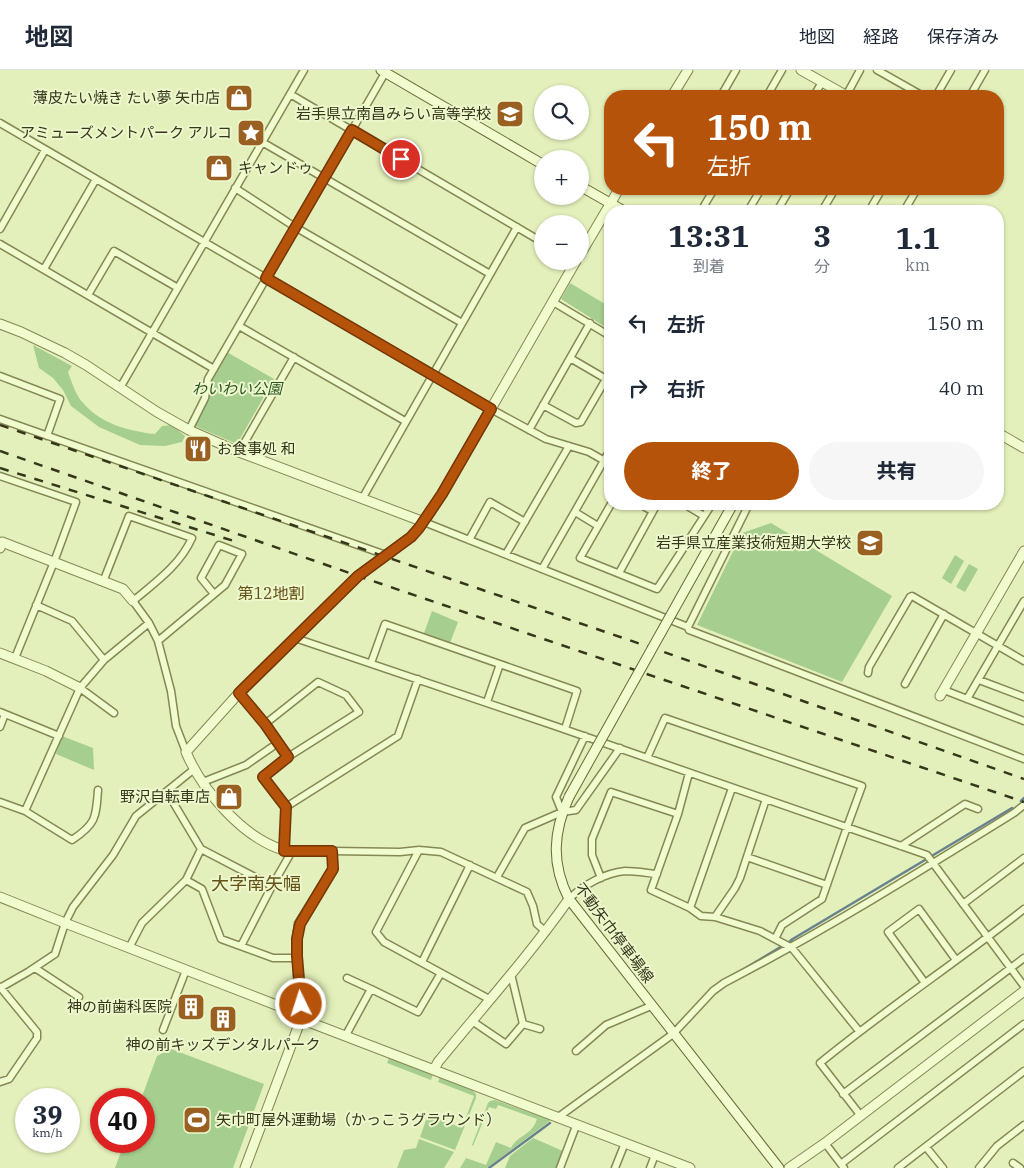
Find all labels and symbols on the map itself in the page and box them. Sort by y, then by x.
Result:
shop icon: 薄皮たい焼き たい夢 矢巾店 [224,83,254,113]
place label: 薄皮たい焼き たい夢 矢巾店 [33,88,220,107]
school or university icon: 岩手県立南昌みらい高等学校 [495,99,525,129]
place label: 岩手県立南昌みらい高等学校 [296,104,491,123]
place icon: アミューズメントパーク アルコ [236,118,266,148]
place label: アミューズメントパーク アルコ [20,123,232,142]
pin [380,138,422,180]
shop icon: キャンドゥ [204,153,234,183]
place label: キャンドゥ [238,158,313,177]
park label: わいわい公園 [192,379,284,398]
restaurant icon: お食事処 和 [183,434,213,464]
place label: お食事処 和 [217,439,295,458]
school or university icon: 岩手県立産業技術短期大学校 [855,528,885,558]
place label: 岩手県立産業技術短期大学校 [656,533,851,552]
district label: 第12地割 [237,583,305,603]
shop icon: 野沢自転車店 [214,782,244,812]
place label: 野沢自転車店 [120,787,210,806]
district label: 大字南矢幅 [211,872,301,895]
street label: 不動矢巾停車場線 [571,879,658,986]
position arrow [274,977,326,1029]
building icon: 神の前歯科医院 [176,992,206,1022]
place label: 神の前歯科医院 [67,997,172,1016]
building icon: 神の前キッズデンタルパーク [208,1004,238,1034]
place label: 神の前キッズデンタルパーク [125,1035,321,1054]
speed limit sign: 40 [90,1088,155,1153]
sports icon: 矢巾町屋外運動場（かっこうグラウンド） [182,1105,212,1135]
place label: 矢巾町屋外運動場（かっこうグラウンド） [216,1110,501,1129]

